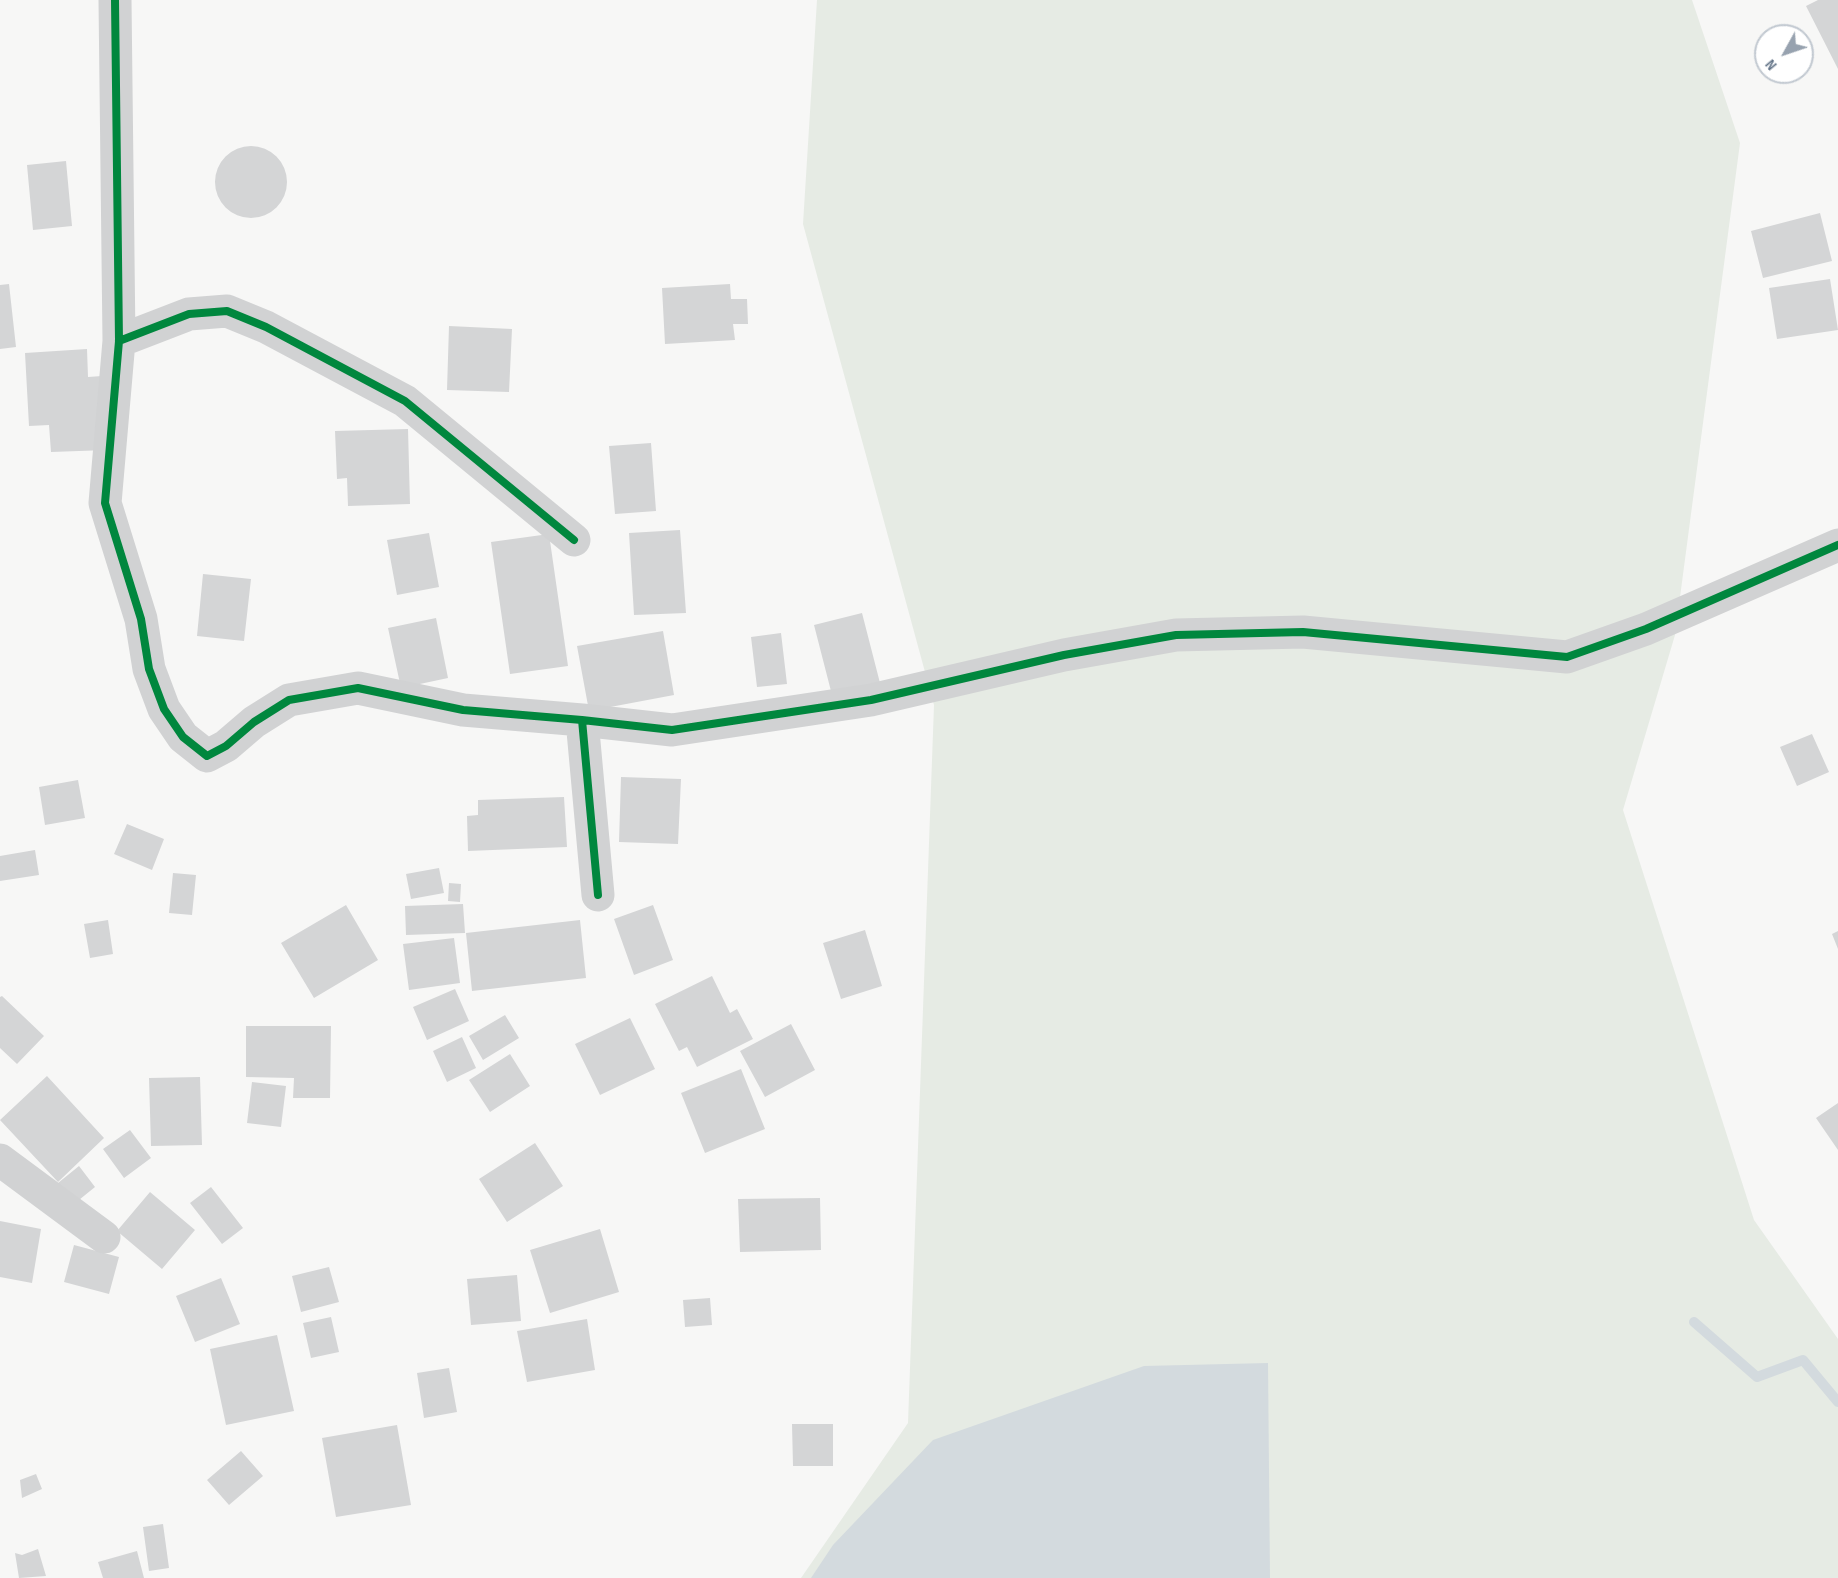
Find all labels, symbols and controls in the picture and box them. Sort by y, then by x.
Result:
north arrow [1754,24,1814,84]
text: N [1761,55,1781,74]

